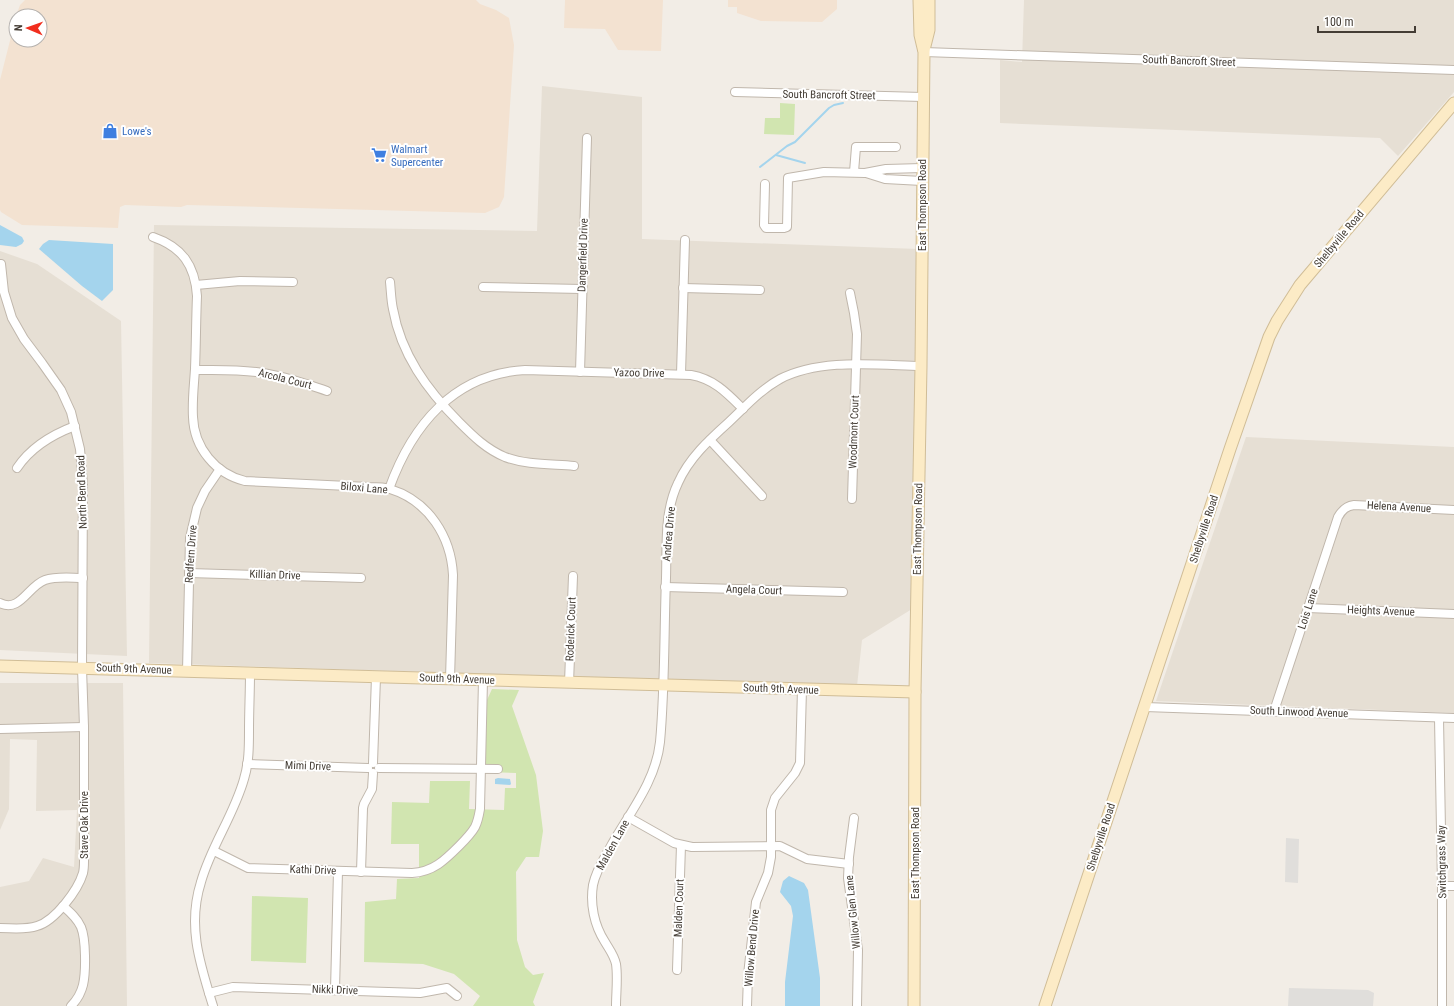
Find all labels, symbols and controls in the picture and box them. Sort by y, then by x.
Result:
north arrow [8,8,48,48]
scale bar [1318,8,1415,34]
text: 100 m [1324,15,1354,29]
text: N [12,24,25,31]
street label: South Bancroft Street [1142,53,1236,69]
street label: South Bancroft Street [782,88,876,102]
shop icon: Lowe's [101,122,119,140]
place label: Lowe's [122,125,152,138]
place label: Walmart Supercenter [391,143,444,169]
supermarket icon: Walmart Supercenter [370,146,388,164]
street label: East Thompson Road [916,159,929,251]
street label: Shelbyville Road [1311,208,1367,270]
street label: Dangerfield Drive [575,218,591,292]
street label: Arcola Court [257,366,313,392]
street label: Yazoo Drive [613,366,665,380]
street label: Woodmont Court [846,395,862,469]
street label: North Bend Road [74,455,90,529]
street label: Biloxi Lane [340,479,388,497]
street label: East Thompson Road [911,483,925,575]
street label: Shelbyville Road [1187,493,1221,565]
street label: Helena Avenue [1366,499,1432,515]
street label: Andrea Drive [660,506,678,562]
street label: Redfern Drive [182,525,200,583]
street label: Killian Drive [249,568,301,582]
street label: Angela Court [726,583,782,597]
street label: Lois Lane [1295,587,1321,631]
street label: Roderick Court [563,597,579,661]
street label: Heights Avenue [1347,603,1415,619]
street label: South 9th Avenue [96,661,172,677]
street label: South 9th Avenue [419,671,495,687]
street label: South 9th Avenue [743,681,819,697]
street label: South Linwood Avenue [1250,704,1348,720]
street label: Mimi Drive [285,759,331,773]
street label: Stave Oak Drive [78,791,91,859]
street label: Shelbyville Road [1084,801,1118,873]
street label: East Thompson Road [909,807,922,899]
street label: Malden Lane [594,818,632,872]
street label: Switchgrass Way [1435,825,1449,899]
street label: Kathi Drive [289,863,337,877]
street label: Willow Glen Lane [843,874,863,950]
street label: Malden Court [671,879,687,937]
street label: Willow Bend Drive [742,909,762,987]
street label: Nikki Drive [312,983,358,997]

